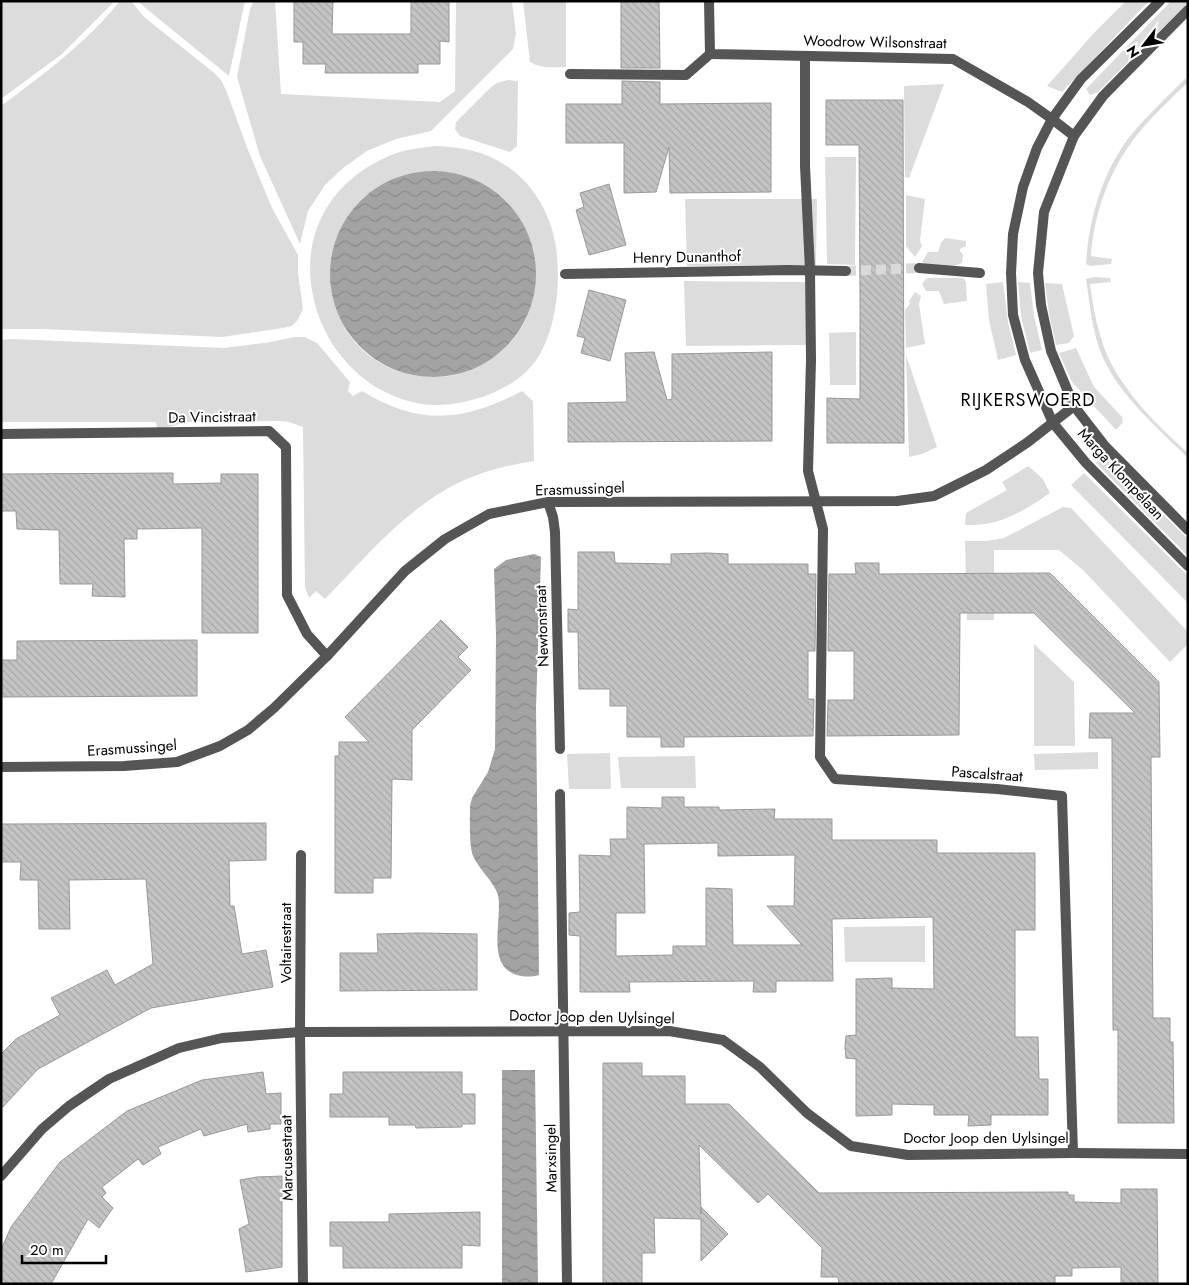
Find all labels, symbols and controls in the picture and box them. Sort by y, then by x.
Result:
north arrow [1119,20,1169,70]
street label: Woodrow Wilsonstraat [803,30,947,54]
text: N [1121,42,1144,62]
street label: Henry Dunanthof [633,245,742,269]
district label: RIJKERSWOERD [961,387,1095,413]
street label: Da Vincistraat [168,405,256,429]
street label: Marga Klompélaan [1073,423,1169,525]
street label: Erasmussingel [535,476,625,502]
street label: Newtonstraat [530,584,554,667]
street label: Erasmussingel [86,734,178,762]
street label: Pascalstraat [950,761,1024,788]
street label: Voltairestraat [275,902,297,983]
street label: Doctor Joop den Uylsingel [509,1005,675,1029]
street label: Marcusestraat [275,1114,299,1201]
street label: Marxsingel [539,1123,563,1193]
street label: Doctor Joop den Uylsingel [903,1127,1069,1149]
scale bar [22,1232,106,1264]
text: 20 m [30,1239,64,1261]

